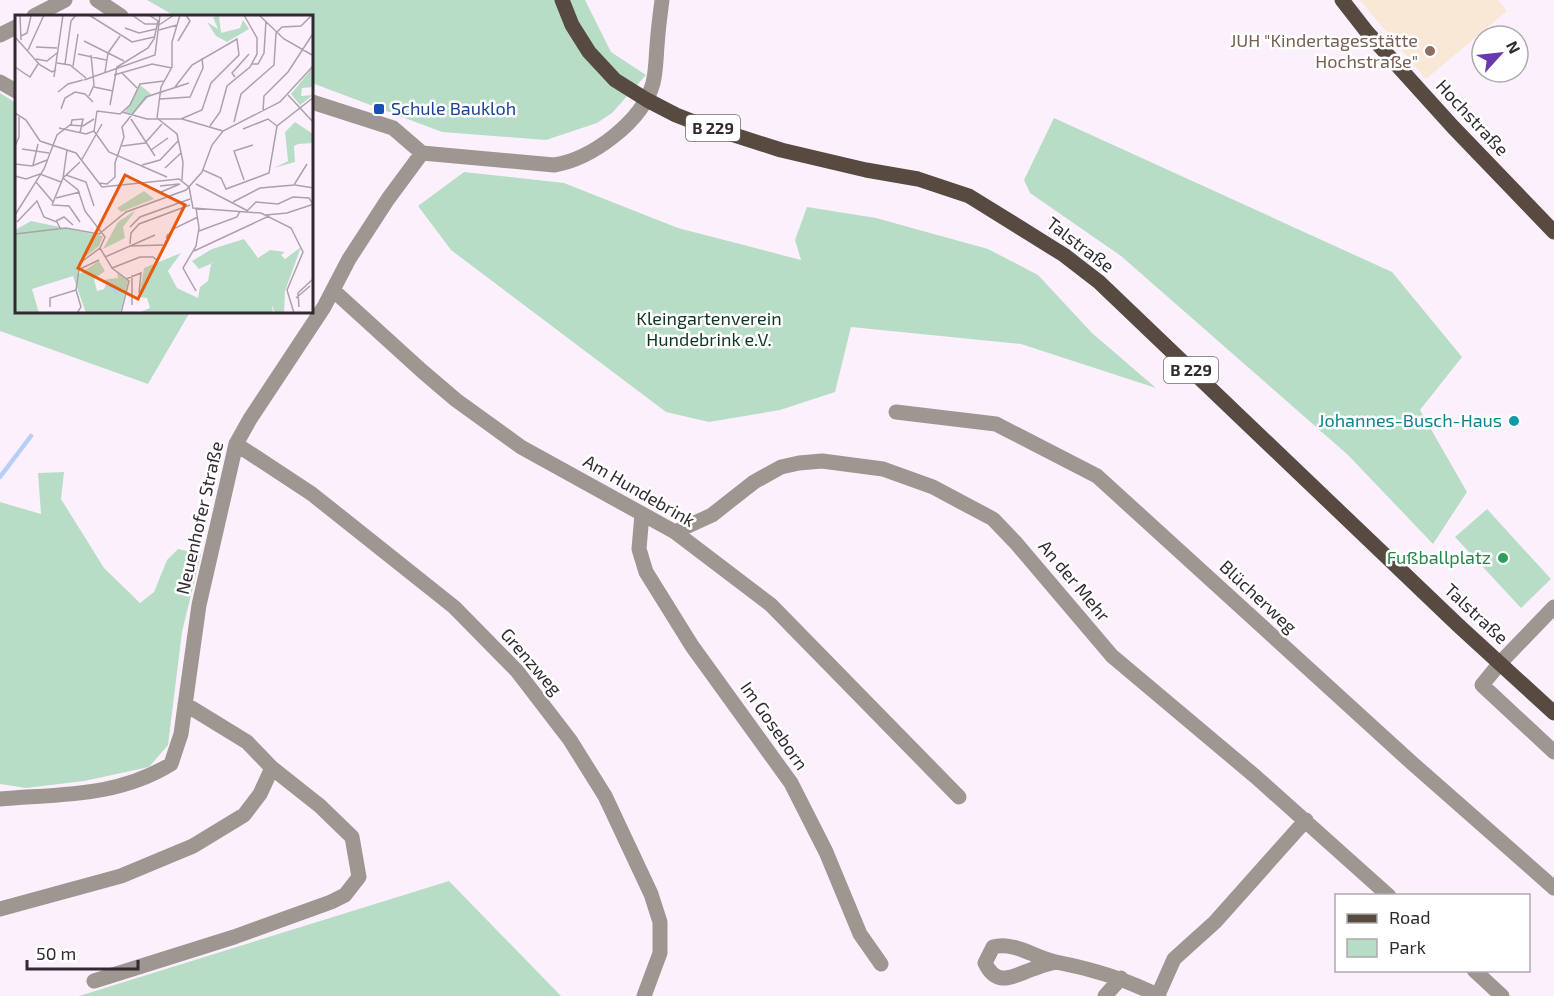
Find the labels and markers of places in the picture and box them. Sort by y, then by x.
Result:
place label: JUH "Kindertagesstätte Hochstraße" [1230,29,1418,72]
marker: JUH "Kindertagesstätte Hochstraße" [1423,44,1437,58]
place label: Schule Baukloh [391,97,516,119]
marker: Schule Baukloh [372,102,386,116]
place label: Johannes-Busch-Haus [1318,409,1502,431]
marker: Johannes-Busch-Haus [1507,414,1521,428]
place label: Fußballplatz [1387,546,1491,568]
marker: Fußballplatz [1496,551,1510,565]

